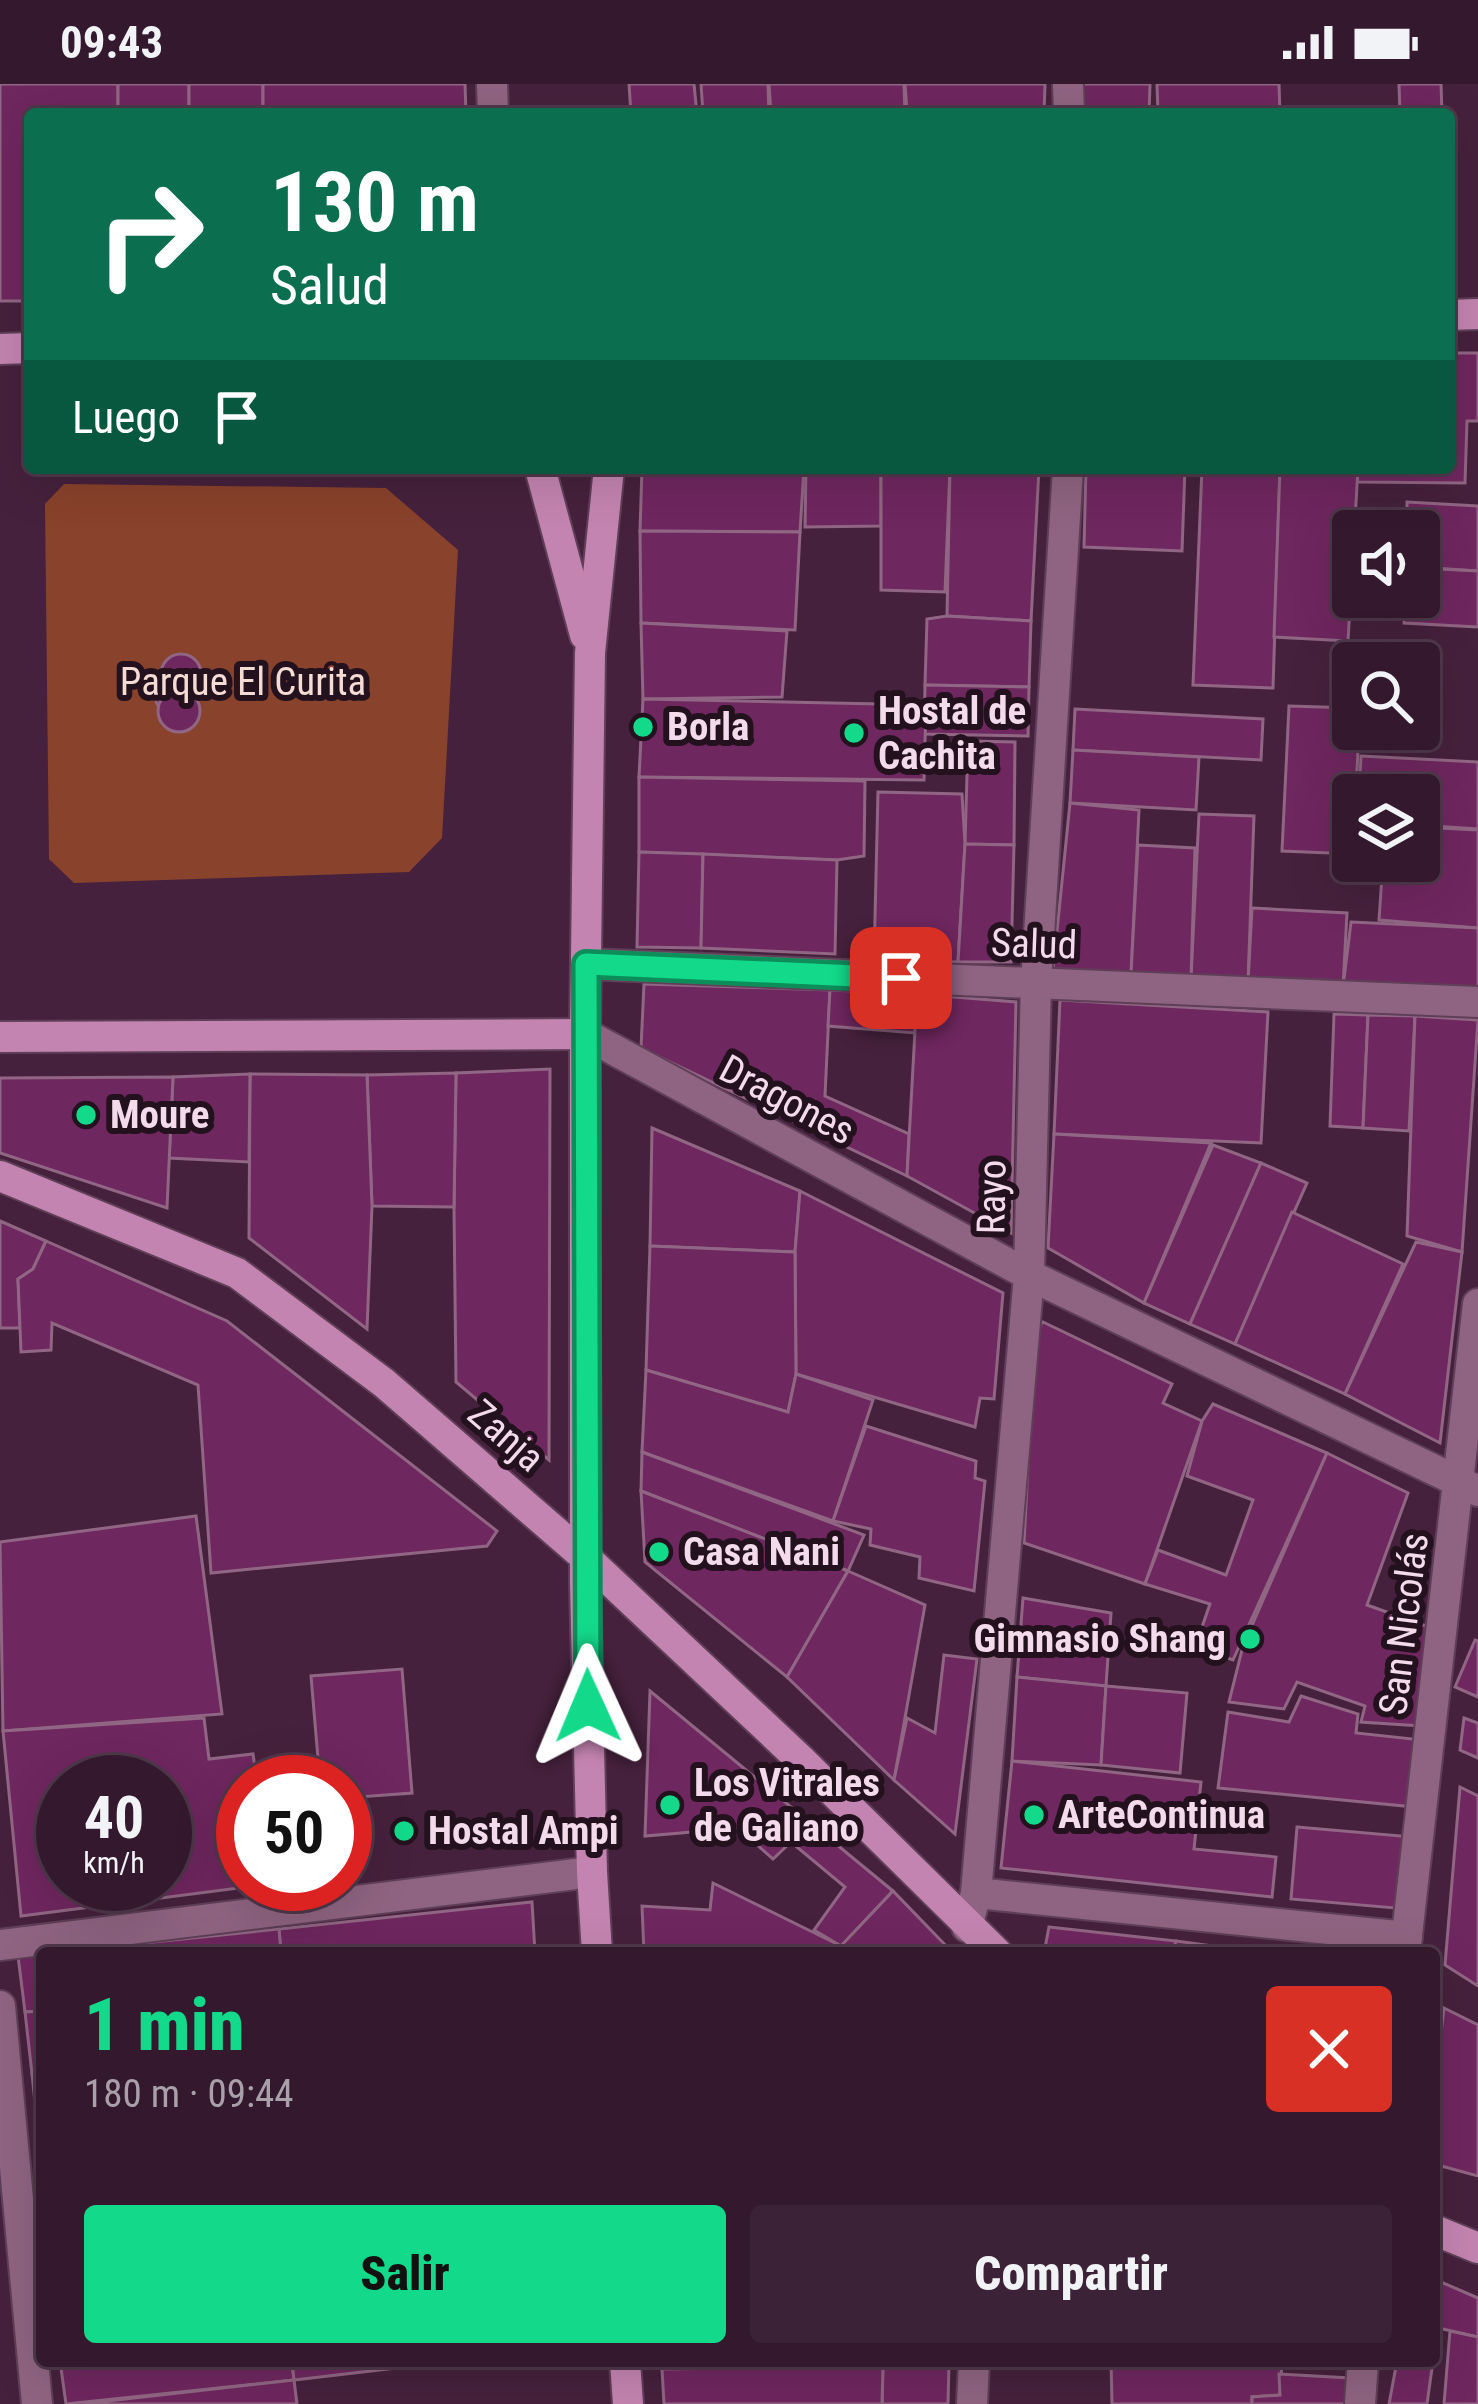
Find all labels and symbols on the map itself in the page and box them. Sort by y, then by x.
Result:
park label: Parque El Curita [120,659,366,705]
place label: Hostal de Cachita [878,688,1026,779]
place label: Borla [667,704,749,750]
marker: Borla [630,714,656,740]
marker: Hostal de Cachita [841,720,867,746]
street label: Salud [990,920,1078,968]
pin [850,927,952,1029]
street label: Dragones [712,1045,862,1155]
place label: Moure [110,1092,209,1138]
marker: Moure [73,1102,99,1128]
street label: Rayo [968,1159,1016,1235]
street label: Zanja [459,1391,553,1481]
place label: Casa Nani [683,1529,840,1575]
street label: San Nicolás [1370,1530,1438,1718]
marker: Casa Nani [646,1539,672,1565]
place label: Gimnasio Shang [973,1616,1226,1662]
marker: Gimnasio Shang [1237,1626,1263,1652]
position arrow [525,1643,651,1769]
speed limit sign: 50 [216,1755,372,1911]
place label: Los Vitrales de Galiano [694,1760,880,1851]
marker: Los Vitrales de Galiano [657,1792,683,1818]
place label: ArteContinua [1058,1792,1265,1838]
marker: ArteContinua [1021,1802,1047,1828]
place label: Hostal Ampi [428,1808,619,1854]
marker: Hostal Ampi [391,1818,417,1844]

